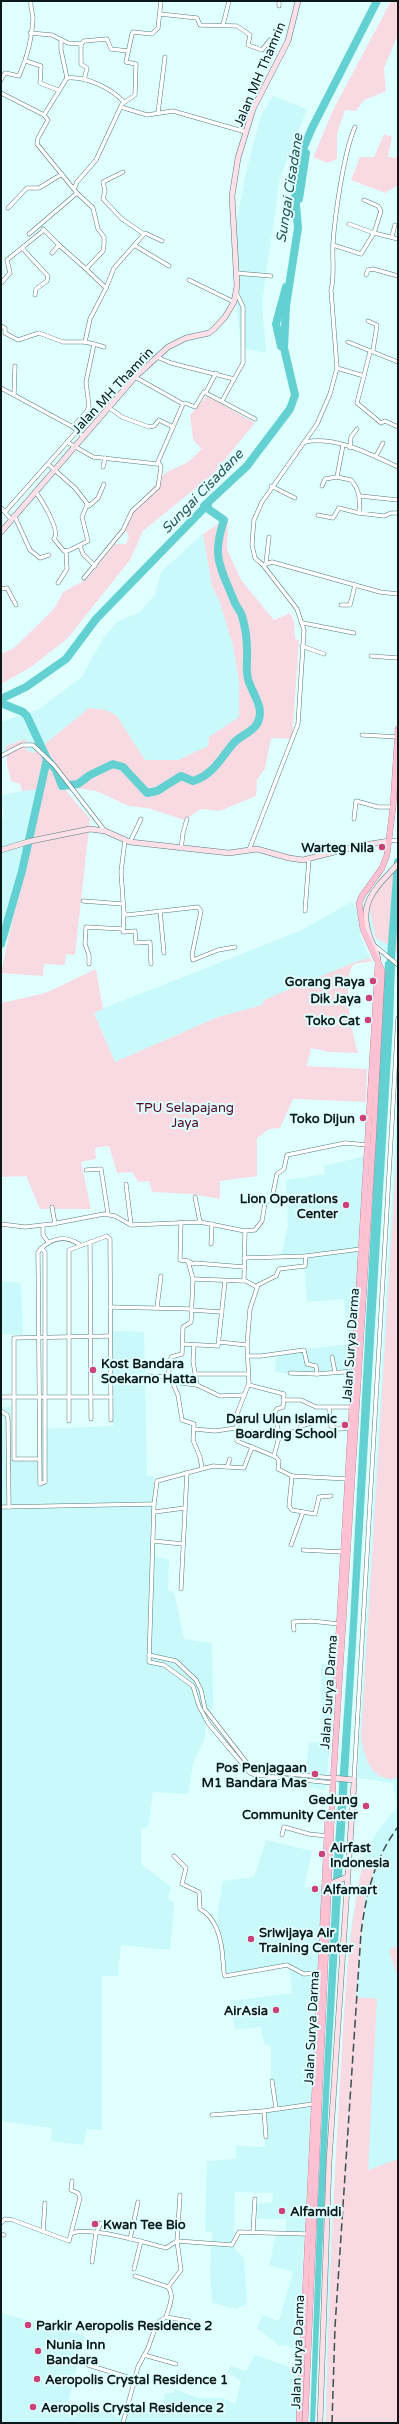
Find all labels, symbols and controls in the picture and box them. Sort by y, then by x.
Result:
street label: Jalan MH Thamrin [231,20,289,129]
water label: Sungai Cisadane [272,131,307,244]
street label: Jalan MH Thamrin [69,344,157,437]
water label: Sungai Cisadane [158,445,248,537]
place label: Warteg Nila [301,840,374,856]
marker: Warteg Nila [377,842,387,852]
place label: Gorang Raya [285,974,365,990]
marker: Gorang Raya [368,976,378,986]
place label: Dik Jaya [310,991,361,1007]
marker: Dik Jaya [364,993,374,1003]
place label: Toko Cat [305,1013,360,1029]
marker: Toko Cat [363,1015,373,1025]
park label: TPU Selapajang Jaya [136,1100,234,1131]
place label: Toko Dijun [289,1111,355,1127]
marker: Toko Dijun [358,1113,368,1123]
place label: Lion Operations Center [240,1191,339,1222]
marker: Lion Operations Center [341,1200,351,1210]
street label: Jalan Surya Darma [339,1287,363,1403]
place label: Kost Bandara Soekarno Hatta [101,1356,197,1387]
marker: Kost Bandara Soekarno Hatta [88,1365,98,1375]
place label: Darul Ulun Islamic Boarding School [226,1411,337,1442]
marker: Darul Ulun Islamic Boarding School [340,1420,350,1430]
street label: Jalan Surya Darma [317,1634,341,1750]
place label: Pos Penjagaan M1 Bandara Mas [201,1760,307,1791]
marker: Pos Penjagaan M1 Bandara Mas [310,1769,320,1779]
place label: Gedung Community Center [242,1792,359,1823]
marker: Gedung Community Center [361,1801,371,1811]
place label: Airfast Indonesia [330,1840,390,1871]
marker: Airfast Indonesia [317,1849,327,1859]
place label: Alfamart [323,1882,377,1898]
marker: Alfamart [310,1884,320,1894]
place label: Sriwijaya Air Training Center [258,1925,354,1956]
marker: Sriwijaya Air Training Center [246,1934,256,1944]
street label: Jalan Surya Darma [301,1970,323,2086]
place label: AirAsia [224,2003,268,2019]
marker: AirAsia [271,2005,281,2015]
place label: Alfamidi [290,2204,342,2220]
marker: Alfamidi [277,2206,287,2216]
place label: Kwan Tee Bio [103,2217,186,2233]
marker: Kwan Tee Bio [90,2219,100,2229]
street label: Jalan Surya Darma [288,2294,308,2410]
place label: Parkir Aeropolis Residence 2 [36,2318,213,2334]
marker: Parkir Aeropolis Residence 2 [23,2320,33,2330]
place label: Nunia Inn Bandara [46,2337,106,2368]
marker: Nunia Inn Bandara [33,2346,43,2356]
place label: Aeropolis Crystal Residence 1 [45,2372,228,2388]
marker: Aeropolis Crystal Residence 1 [32,2374,42,2384]
place label: Aeropolis Crystal Residence 2 [41,2400,224,2416]
marker: Aeropolis Crystal Residence 2 [28,2402,38,2412]

